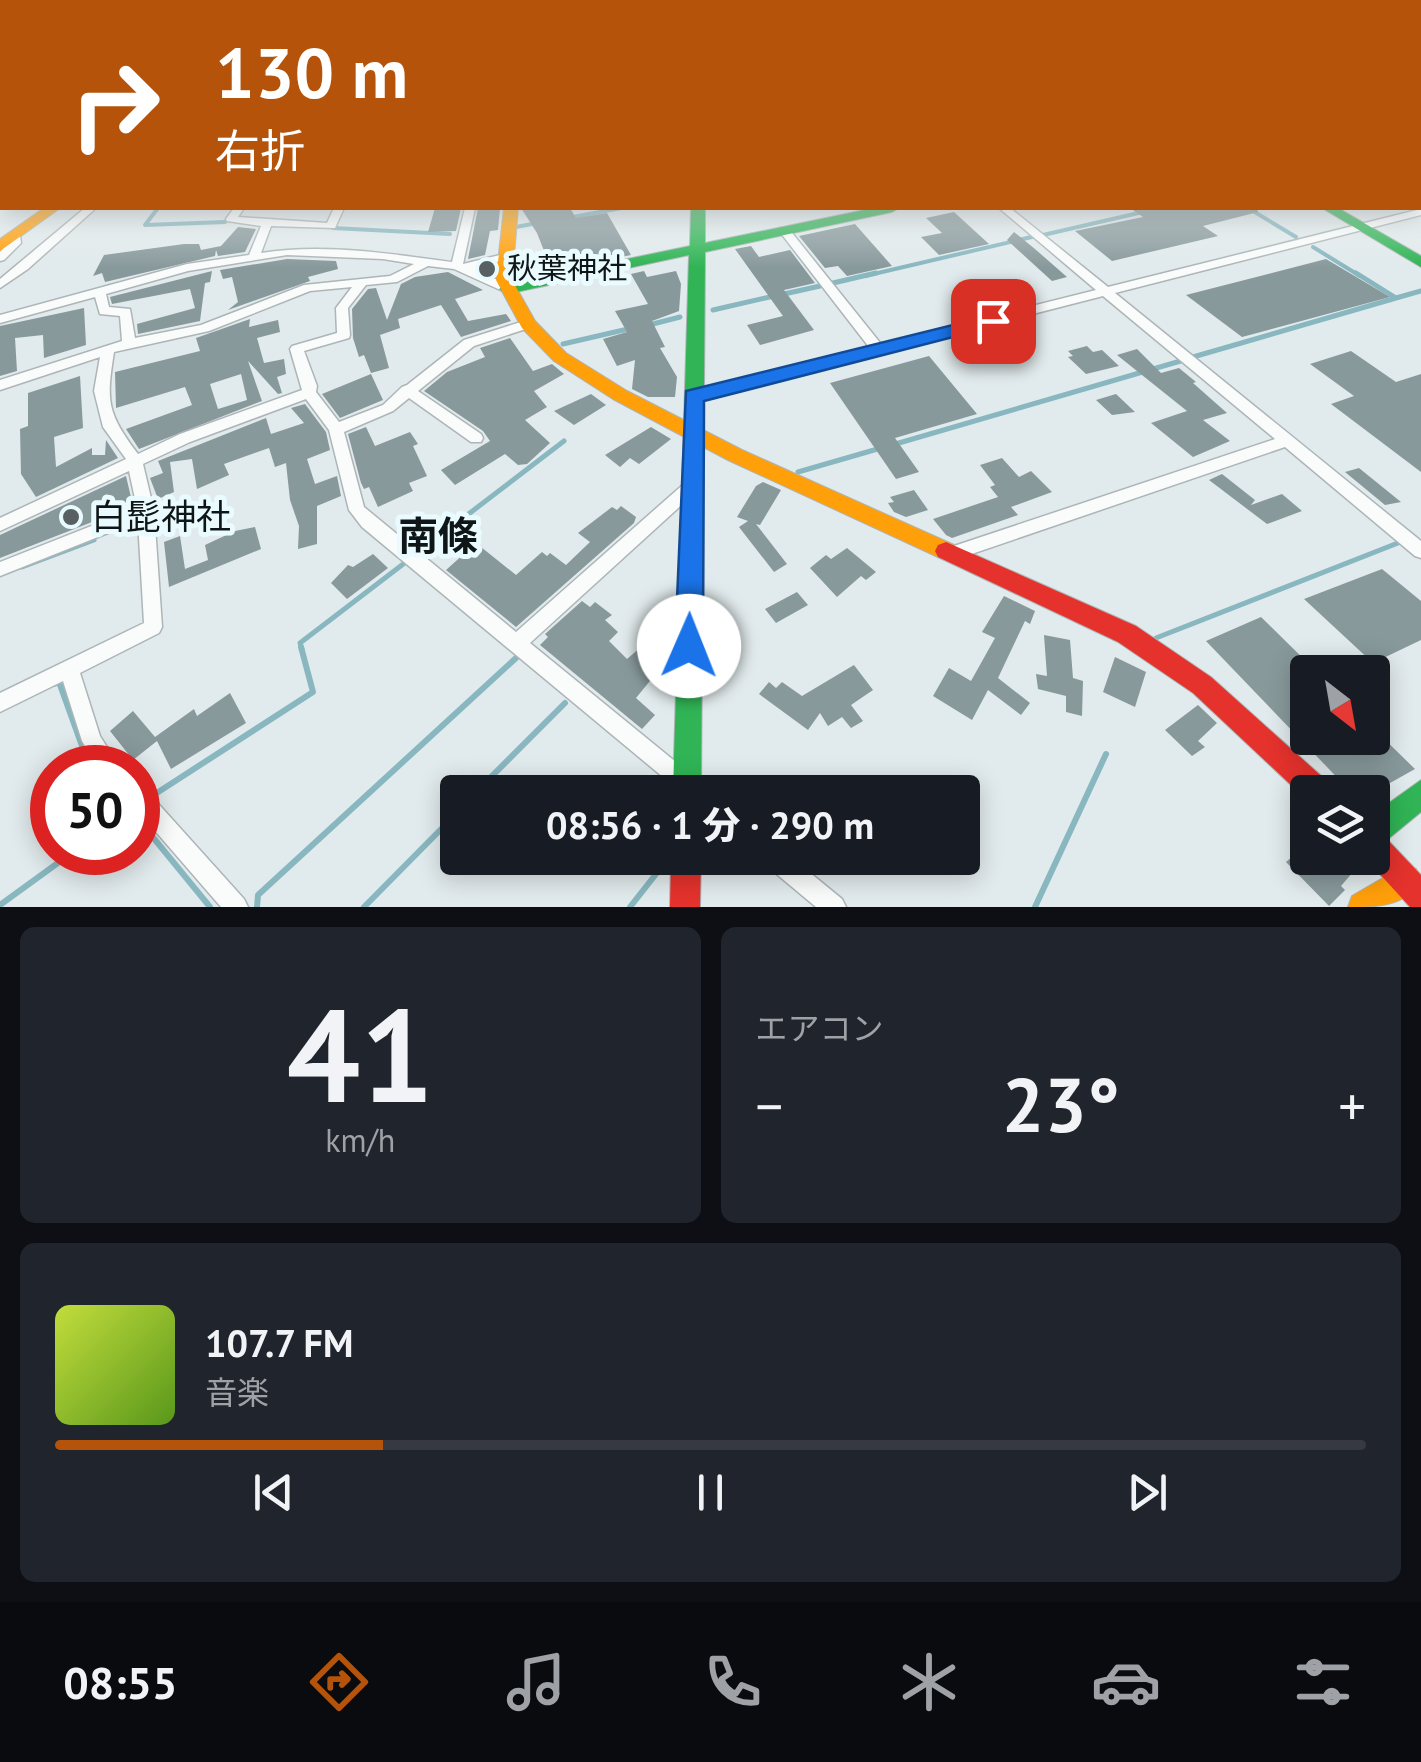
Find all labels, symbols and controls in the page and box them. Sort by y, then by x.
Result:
text: 130 m [215,27,408,117]
icon: right [50,40,180,170]
text: 右折 [215,121,305,179]
place label: 秋葉神社 [507,248,627,287]
marker: 秋葉神社 [476,258,498,280]
pin [951,279,1036,364]
icon: arrive [966,294,1021,349]
place label: 白髭神社 [91,493,231,539]
marker: 白髭神社 [60,506,82,528]
district label: 南條 [398,509,478,561]
position arrow [637,594,741,698]
north arrow [1290,655,1390,755]
map controls [1290,655,1390,875]
speed limit sign: 50 [30,745,160,875]
button: layers [1290,775,1390,875]
text: 08:56 · 1 分 · 290 m [546,800,874,849]
text: 41 [287,970,434,1138]
text: エアコン [756,1007,884,1049]
text: 23° [1002,1056,1120,1153]
text: − [756,1070,783,1141]
text: + [1338,1070,1366,1141]
text: km/h [325,1119,395,1161]
text: 107.7 FM [205,1318,353,1367]
text: 音楽 [205,1371,269,1413]
icon: previous [246,1465,301,1520]
icon: pause [683,1465,738,1520]
icon: next [1120,1465,1175,1520]
icon: directions [304,1647,374,1717]
icon: music [501,1647,571,1717]
icon: phone [698,1647,768,1717]
icon: climate [894,1647,964,1717]
icon: car [1091,1647,1161,1717]
icon: filters [1288,1647,1358,1717]
text: 08:55 [63,1653,178,1711]

